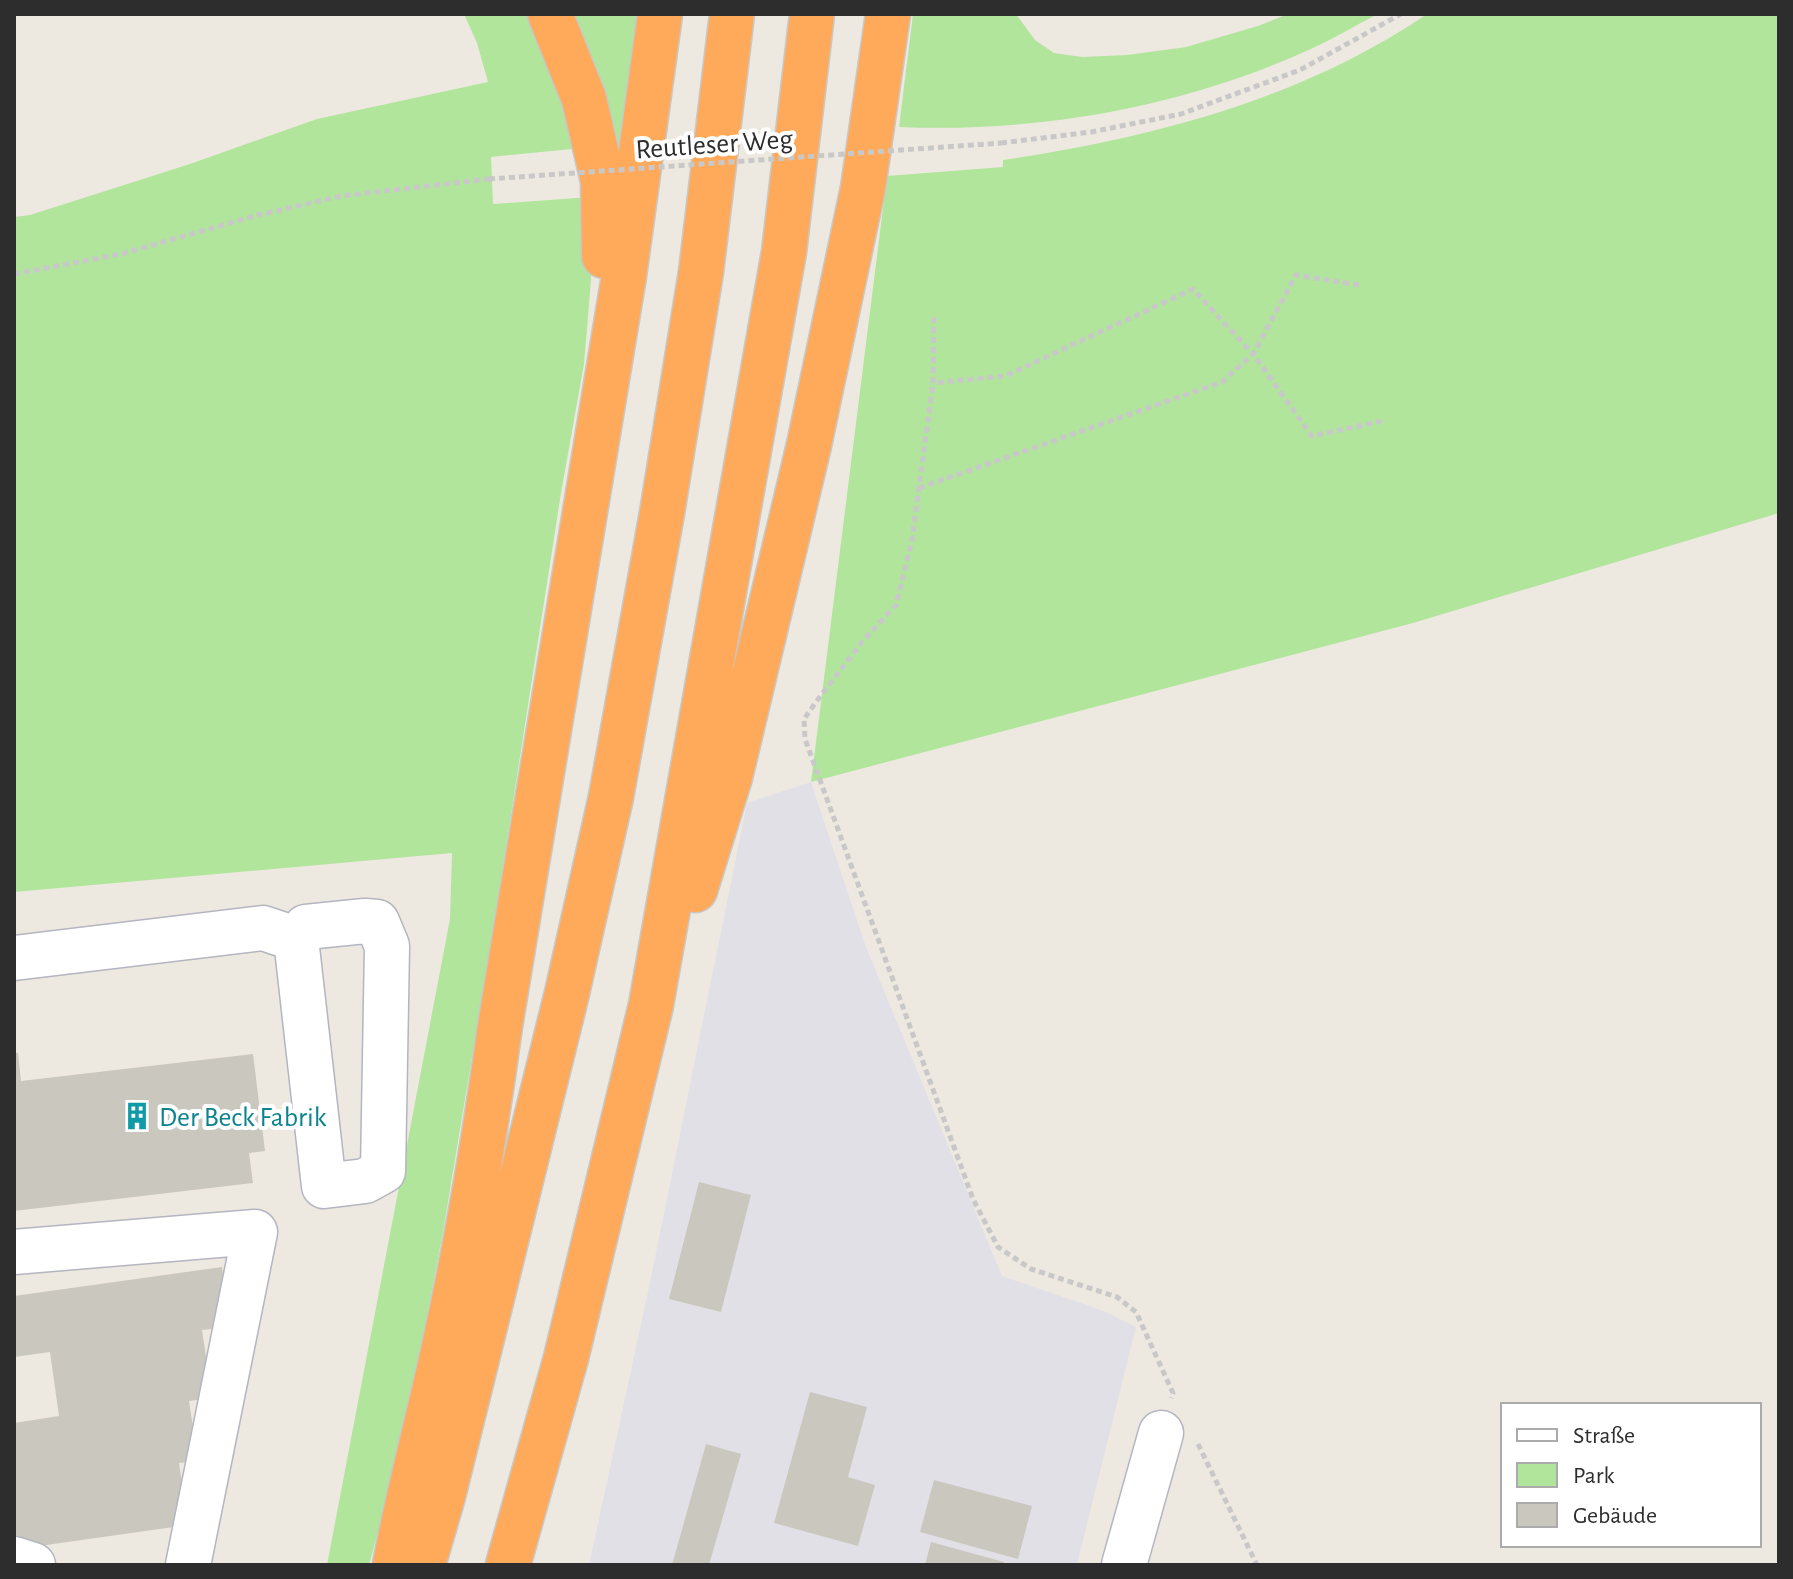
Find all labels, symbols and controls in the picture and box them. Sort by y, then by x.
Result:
street label: Reutleser Weg [635,126,794,164]
building icon: Der Beck Fabrik [122,1101,152,1131]
place label: Der Beck Fabrik [159,1104,327,1132]
legend [1501,1403,1761,1547]
text: Straße [1573,1424,1635,1448]
text: Park [1573,1464,1614,1488]
text: Gebäude [1573,1504,1657,1528]

